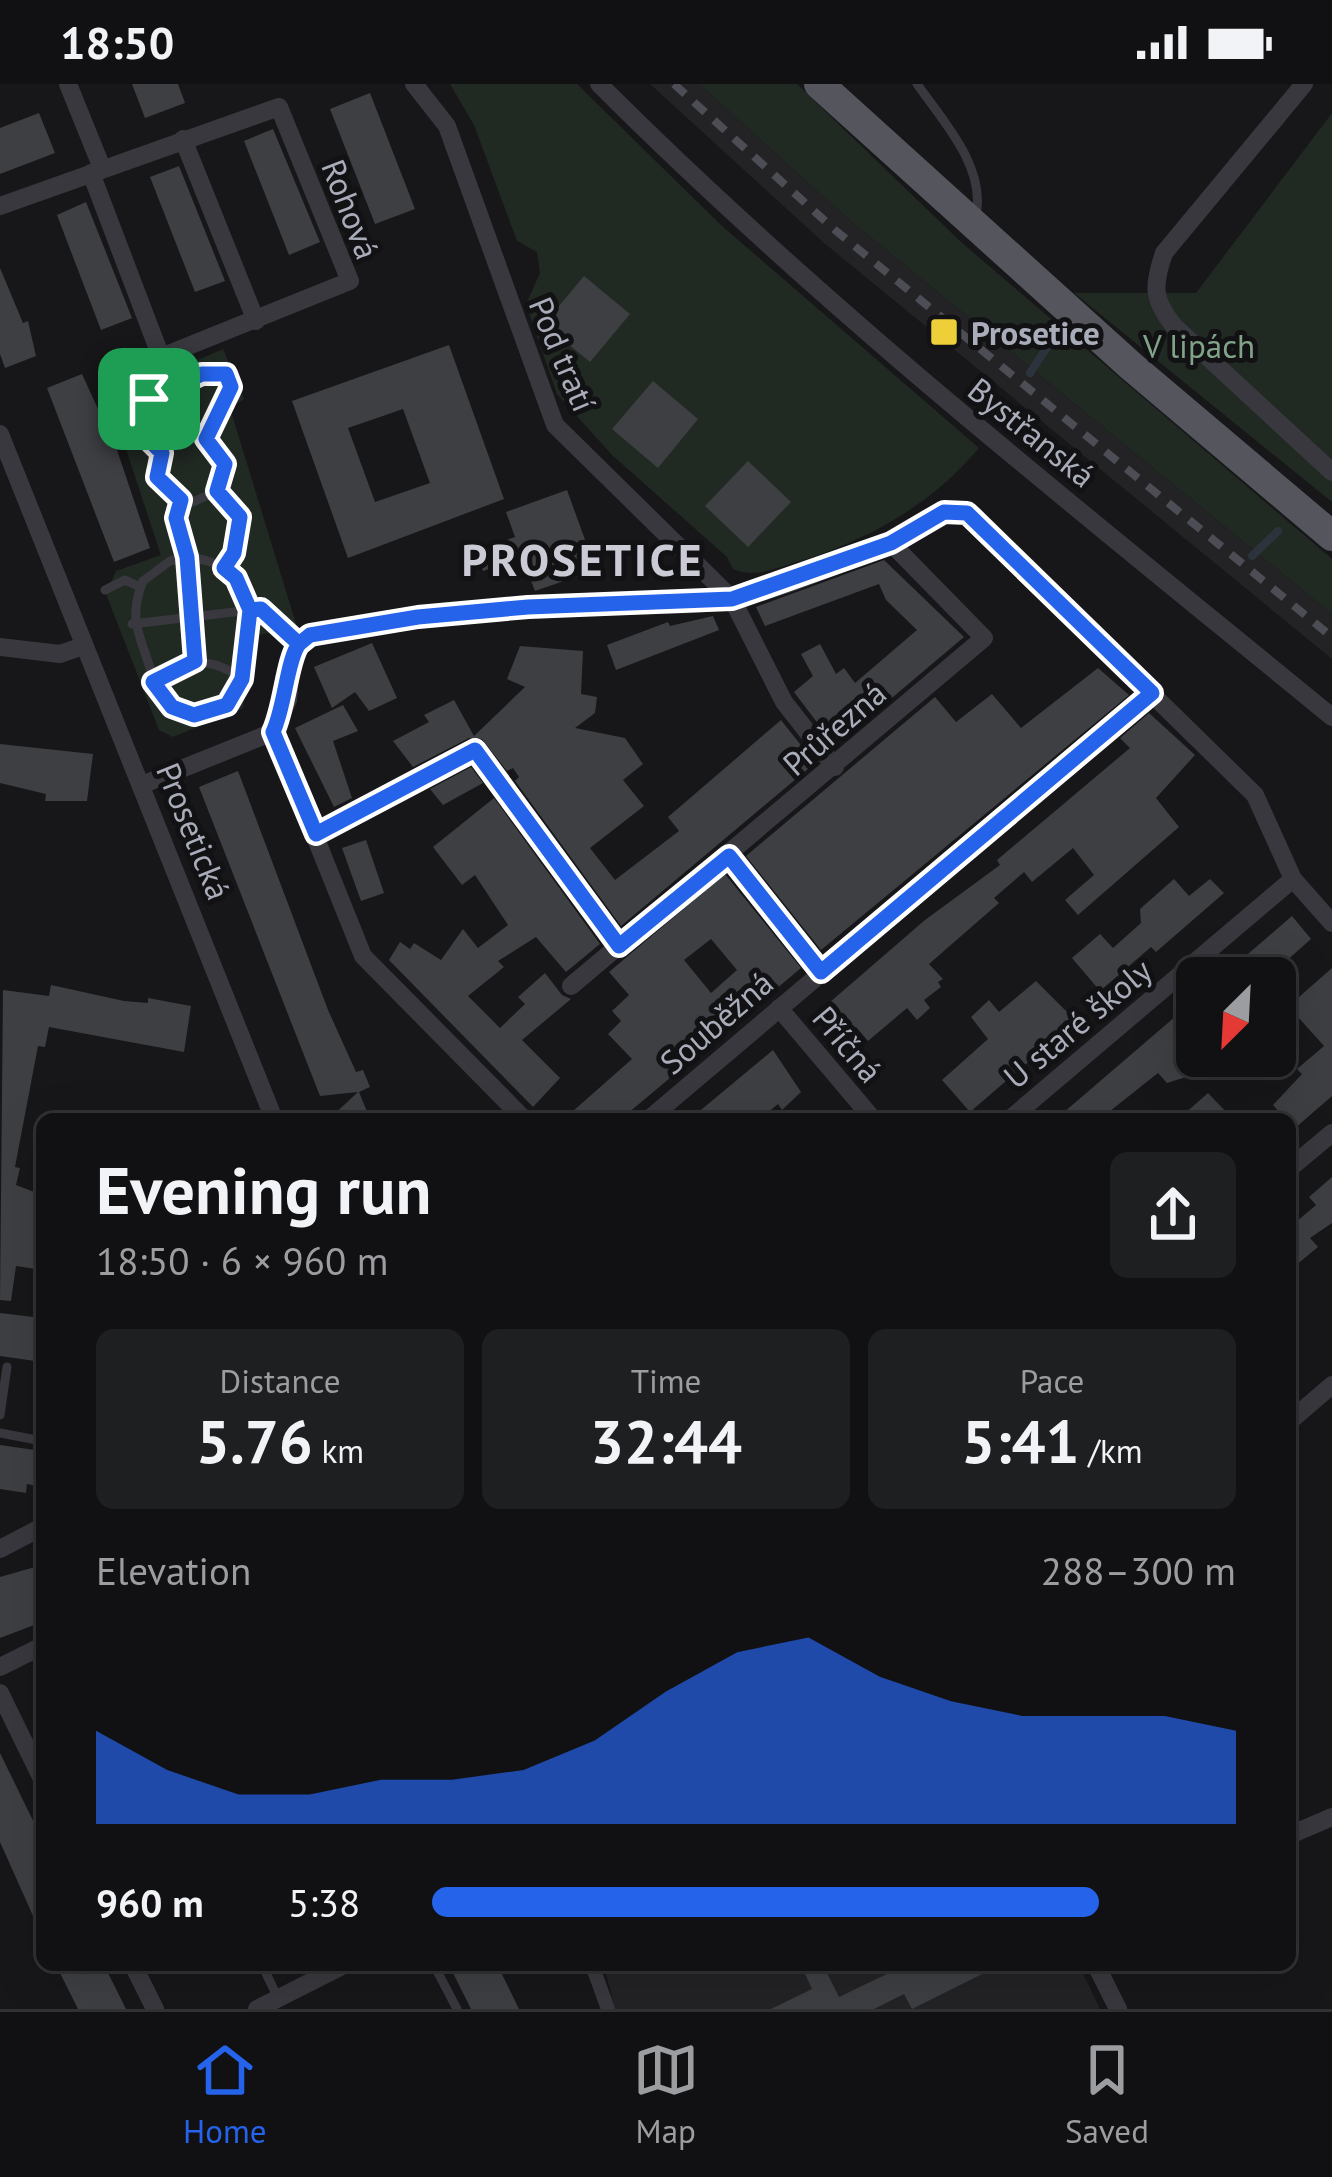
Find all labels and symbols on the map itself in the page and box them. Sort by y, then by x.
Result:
street label: Rohová [312,153,390,265]
street label: Pod tratí [520,290,606,418]
place label: Prosetice [971,311,1100,354]
marker: Prosetice [928,316,960,348]
park label: V lipách [1142,324,1255,367]
pin [98,348,200,450]
street label: Bystřanská [960,368,1104,496]
district label: PROSETICE [462,530,704,588]
street label: Průřezná [773,671,895,785]
street label: Prosetická [147,756,241,906]
street label: U staré školy [994,948,1160,1098]
north arrow [1176,957,1296,1077]
street label: Souběžná [650,961,782,1083]
street label: Příčná [804,997,892,1091]

